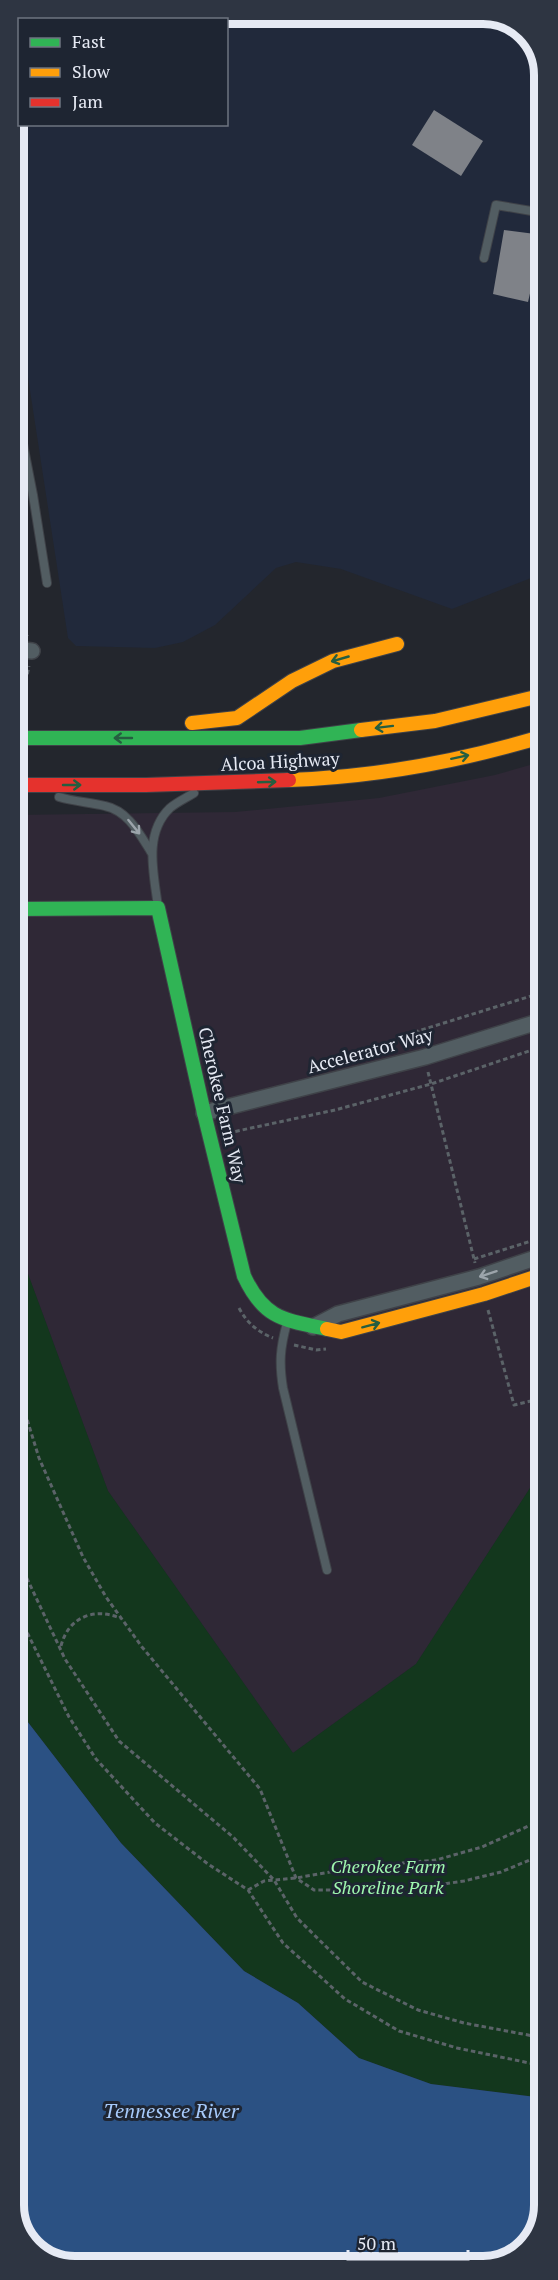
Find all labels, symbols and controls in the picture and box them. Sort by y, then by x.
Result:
legend [18,18,228,126]
text: Fast [72,29,106,53]
text: Slow [72,59,111,83]
text: Jam [72,89,103,113]
one-way arrow [331,654,350,665]
one-way arrow [374,722,394,733]
one-way arrow [114,732,134,744]
street label: Alcoa Highway [220,746,341,776]
one-way arrow [450,751,470,762]
one-way arrow [257,776,277,787]
one-way arrow [62,779,82,791]
one-way arrow [127,819,140,835]
street label: Accelerator Way [305,1021,436,1078]
street label: Cherokee Farm Way [193,1025,253,1186]
one-way arrow [480,1269,498,1280]
one-way arrow [361,1319,380,1330]
park label: Cherokee Farm Shoreline Park [330,1854,446,1899]
water label: Tennessee River [103,2097,240,2124]
scale bar [348,2223,468,2261]
text: 50 m [357,2231,397,2255]

